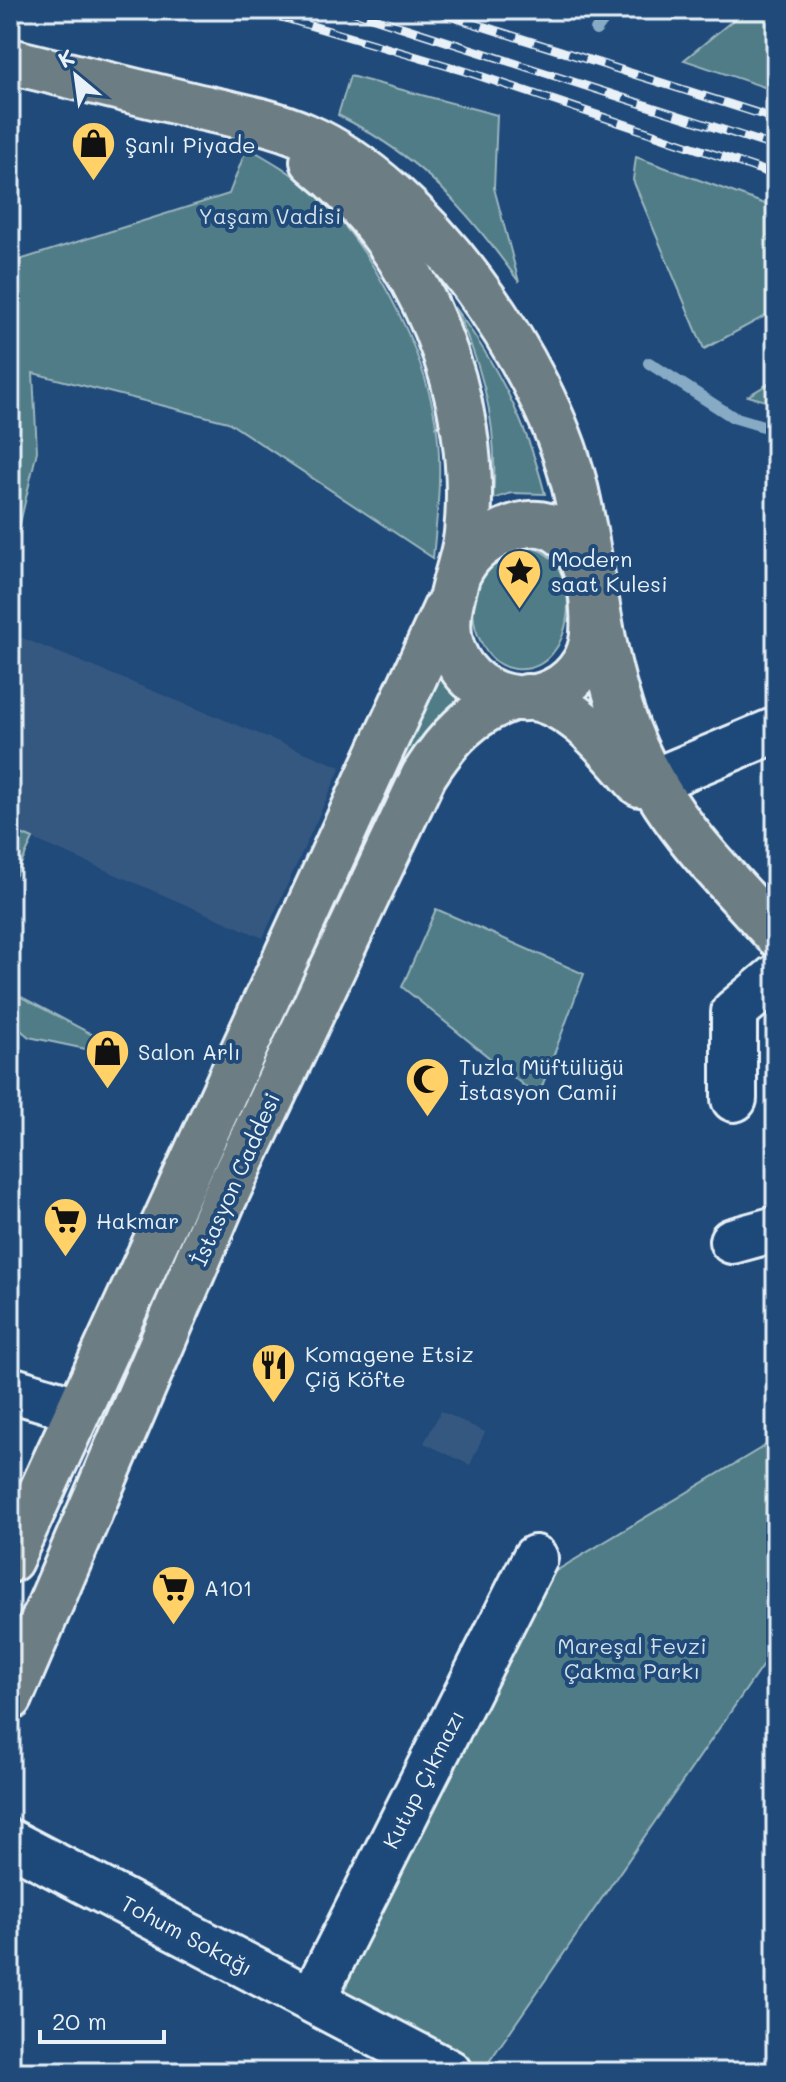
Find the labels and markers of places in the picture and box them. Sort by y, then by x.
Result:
shop icon: Şanlı Piyade [70,120,118,183]
place label: Şanlı Piyade [125,130,256,159]
place label: Modern saat Kulesi [551,544,668,598]
place icon: Modern saat Kulesi [496,547,544,610]
shop icon: Salon Arlı [83,1027,131,1090]
place label: Salon Arlı [138,1037,241,1066]
place label: Tuzla Müftülüğü İstasyon Camii [459,1052,624,1106]
mosque icon: Tuzla Müftülüğü İstasyon Camii [404,1055,452,1118]
supermarket icon: Hakmar [41,1196,89,1259]
place label: Hakmar [96,1206,179,1235]
place label: Komagene Etsiz Çiğ Köfte [305,1339,474,1393]
restaurant icon: Komagene Etsiz Çiğ Köfte [250,1342,298,1405]
supermarket icon: A101 [149,1563,197,1626]
place label: A101 [204,1573,252,1602]

